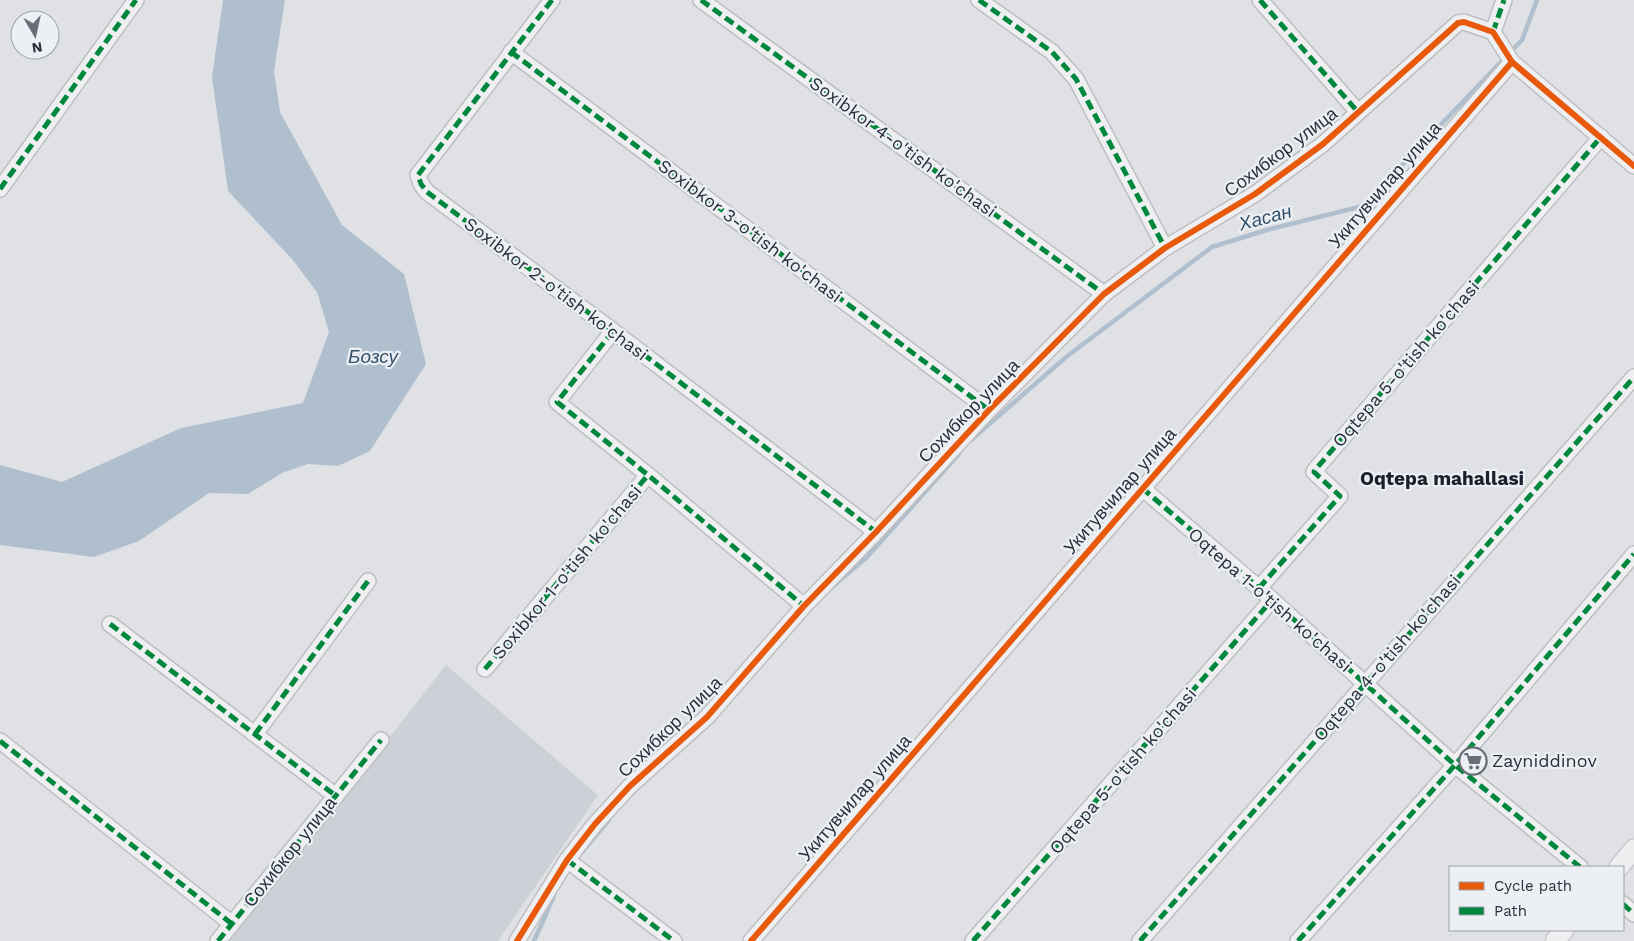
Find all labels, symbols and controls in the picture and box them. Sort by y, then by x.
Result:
north arrow [10,10,60,60]
text: N [31,39,43,57]
street label: Soxibkor 4-o'tish ko'chasi [806,72,1001,221]
street label: Сохибкор улица [1220,102,1342,201]
street label: Укитувчилар улица [1324,117,1446,252]
street label: Soxibkor 3-o'tish ko'chasi [654,155,846,307]
water label: Хасан [1235,199,1295,236]
street label: Soxibkor 2-o'tish ko'chasi [460,213,652,364]
street label: Oqtepa 5-o'tish ko'chasi [1328,276,1483,451]
water label: Бозсу [348,345,399,368]
street label: Сохибкор улица [914,354,1024,467]
street label: Укитувчилар улица [1059,423,1181,558]
district label: Oqtepa mahallasi [1360,467,1524,490]
street label: Soxibkor 1-o'tish ko'chasi [488,480,646,663]
street label: Oqtepa 1-o'tish ko'chasi [1184,523,1356,676]
street label: Oqtepa 4-o'tish ko'chasi [1309,570,1465,745]
street label: Сохибкор улица [613,671,727,781]
street label: Oqtepa 5-o'tish ko'chasi [1045,683,1200,858]
street label: Укитувчилар улица [794,730,916,865]
supermarket icon: Zayniddinov [1458,746,1488,776]
place label: Zayniddinov [1492,750,1598,771]
street label: Сохибкор улица [239,792,341,911]
legend [1449,866,1624,931]
text: Cycle path [1494,877,1572,895]
text: Path [1494,902,1527,920]

